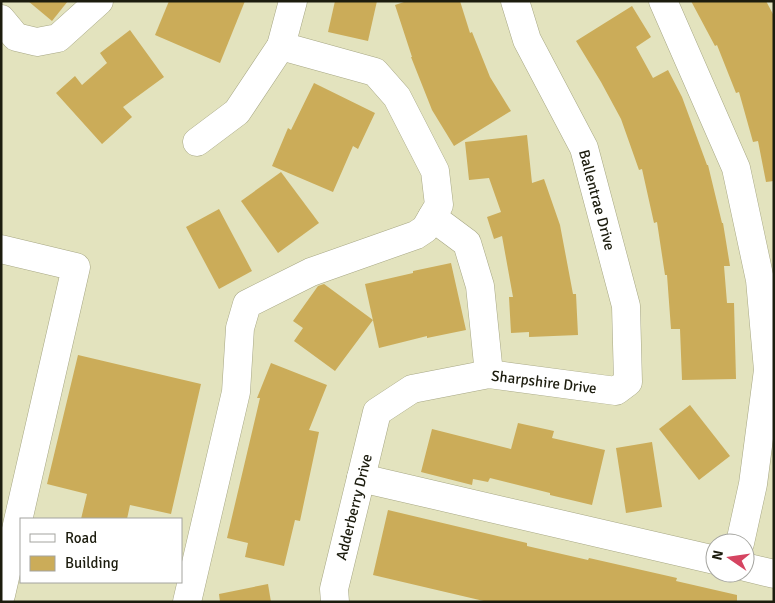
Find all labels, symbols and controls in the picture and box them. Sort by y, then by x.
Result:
street label: Ballentrae Drive [575,148,619,252]
street label: Sharpshire Drive [490,367,598,397]
street label: Adderberry Drive [332,452,376,562]
legend [20,518,182,583]
text: Road [65,529,97,547]
north arrow [705,533,755,583]
text: N [708,549,727,562]
text: Building [65,554,119,572]

